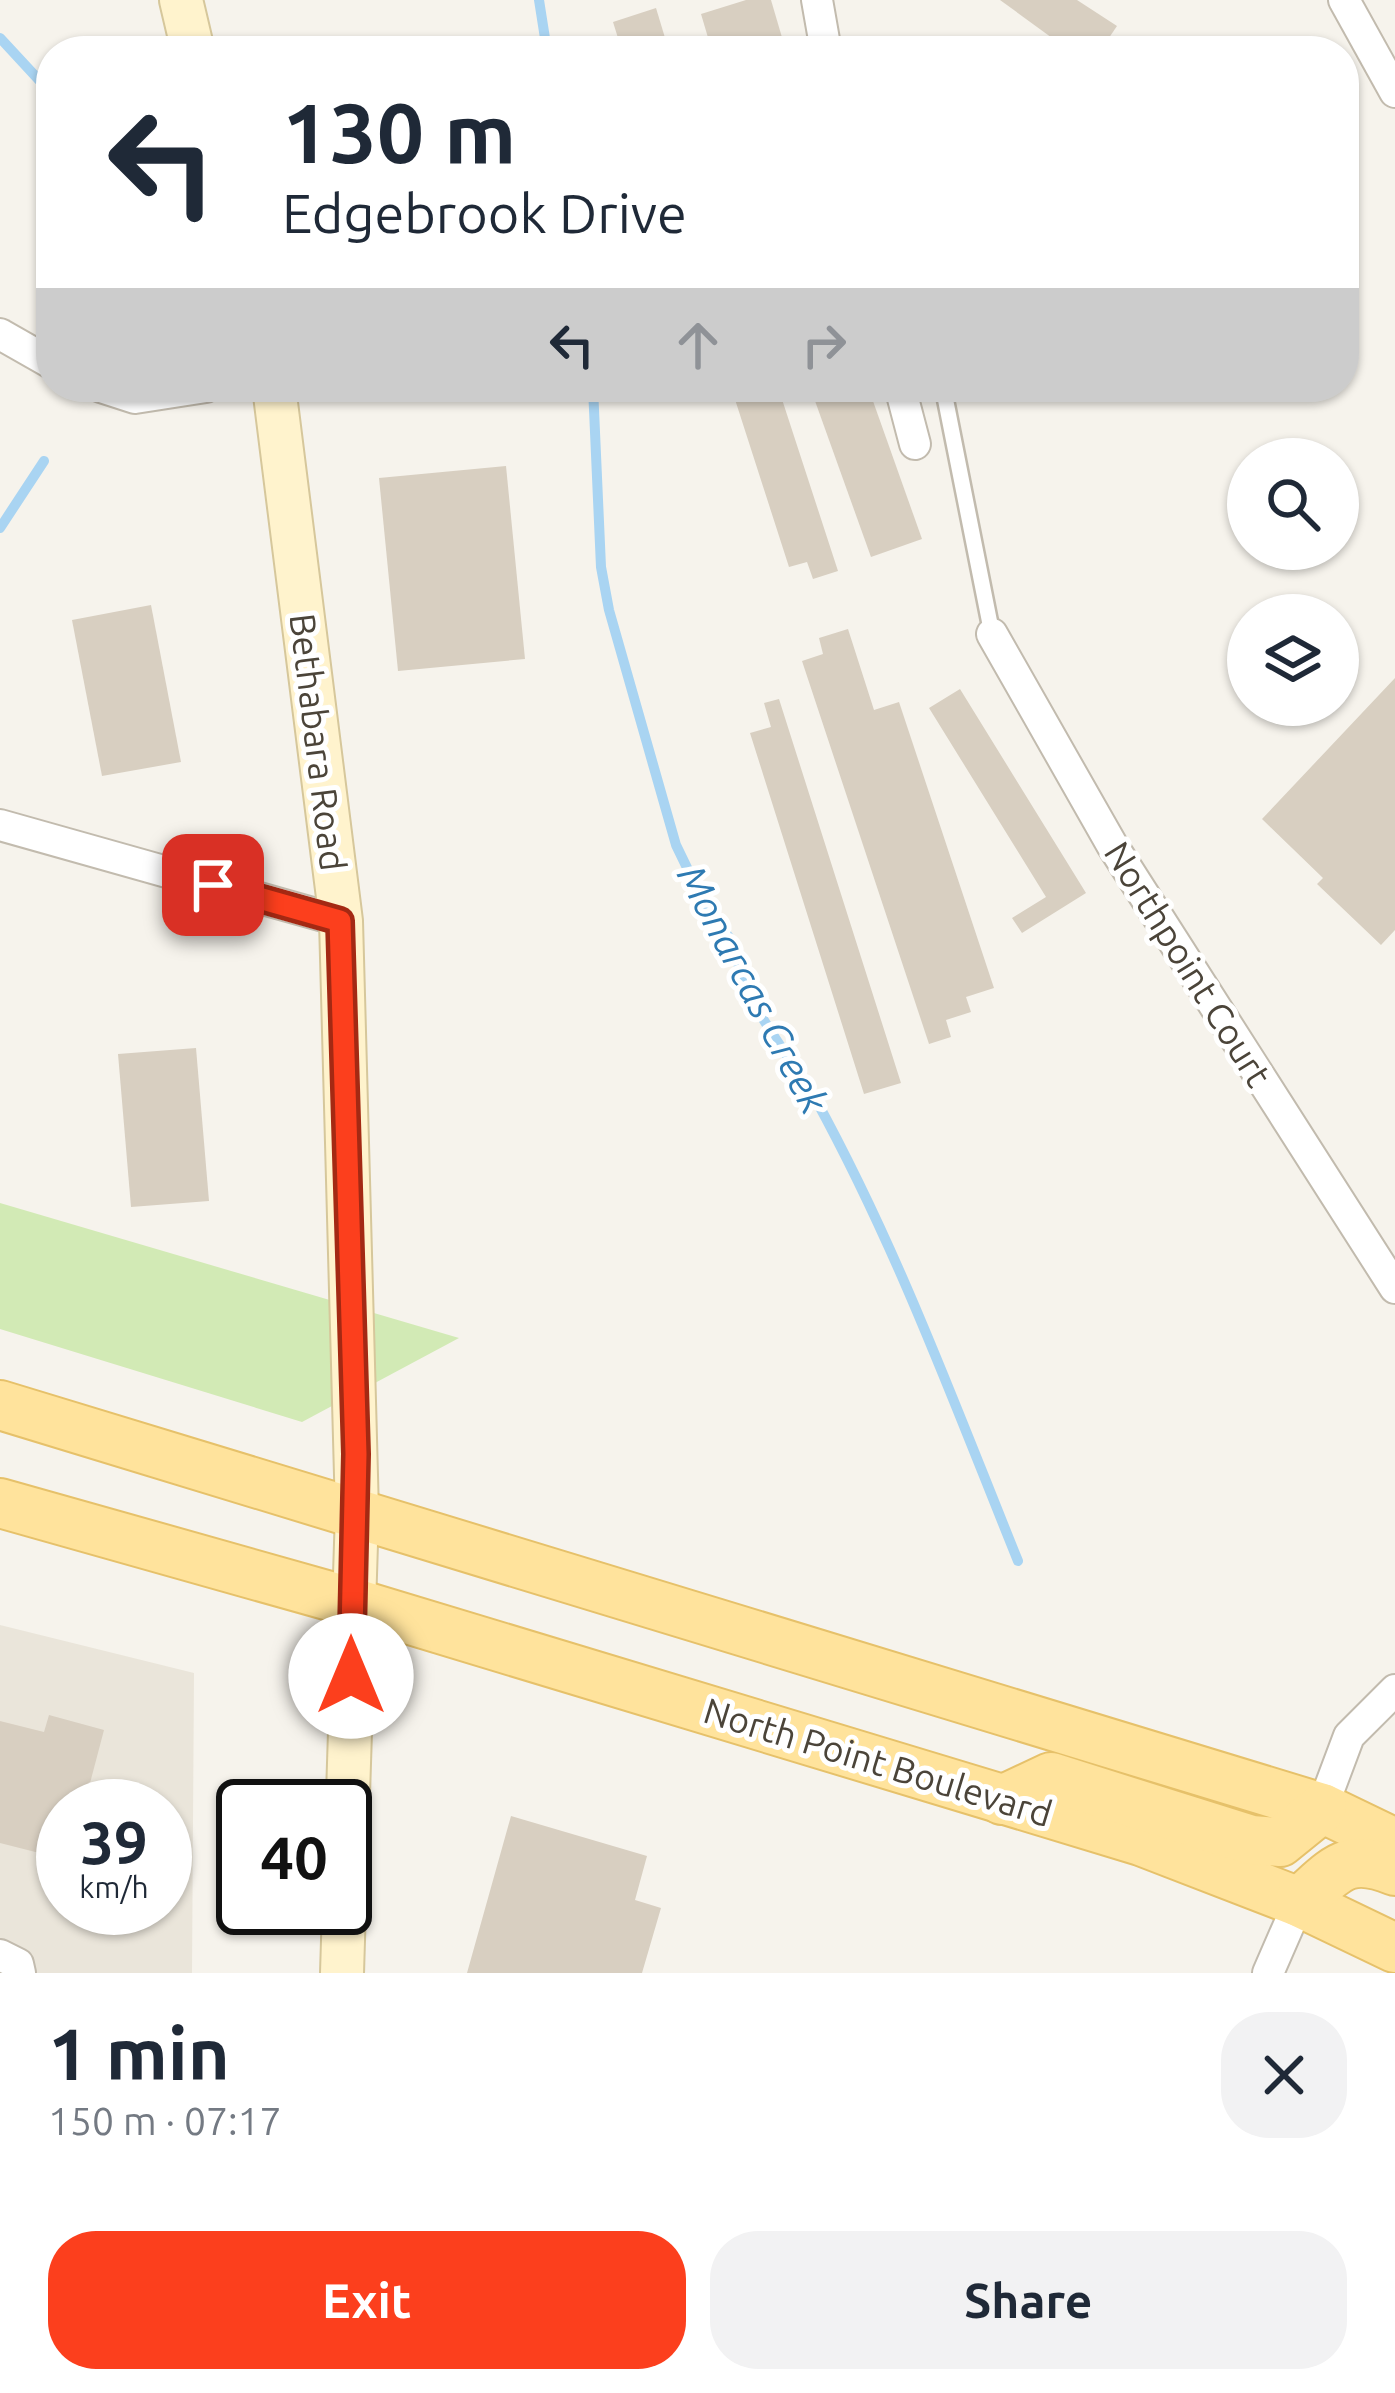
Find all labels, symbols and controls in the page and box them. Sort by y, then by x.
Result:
icon: left [84,84,240,240]
text: 130 m [282,85,516,179]
text: Edgebrook Drive [282,183,687,243]
icon: left [539,312,605,378]
icon: ahead [665,312,731,378]
icon: right [791,312,857,378]
map controls [1227,438,1359,726]
button: search [1227,438,1359,570]
button: layers [1227,594,1359,726]
street label: Bethabara Road [282,611,355,873]
pin [162,834,264,936]
street label: Northpoint Court [1097,834,1280,1093]
icon: arrive [180,852,246,918]
water label: Monarcas Creek [670,857,837,1120]
position arrow [288,1613,414,1739]
street label: North Point Boulevard [699,1689,1057,1834]
speed limit sign: 40 [216,1779,372,1935]
text: 39 [80,1808,148,1875]
text: km/h [79,1870,149,1904]
button: close [1221,2012,1347,2138]
text: 1 min [48,2013,230,2094]
text: 150 m · 07:17 [48,2099,282,2142]
button: Exit [48,2231,686,2369]
button: Share [710,2231,1347,2369]

